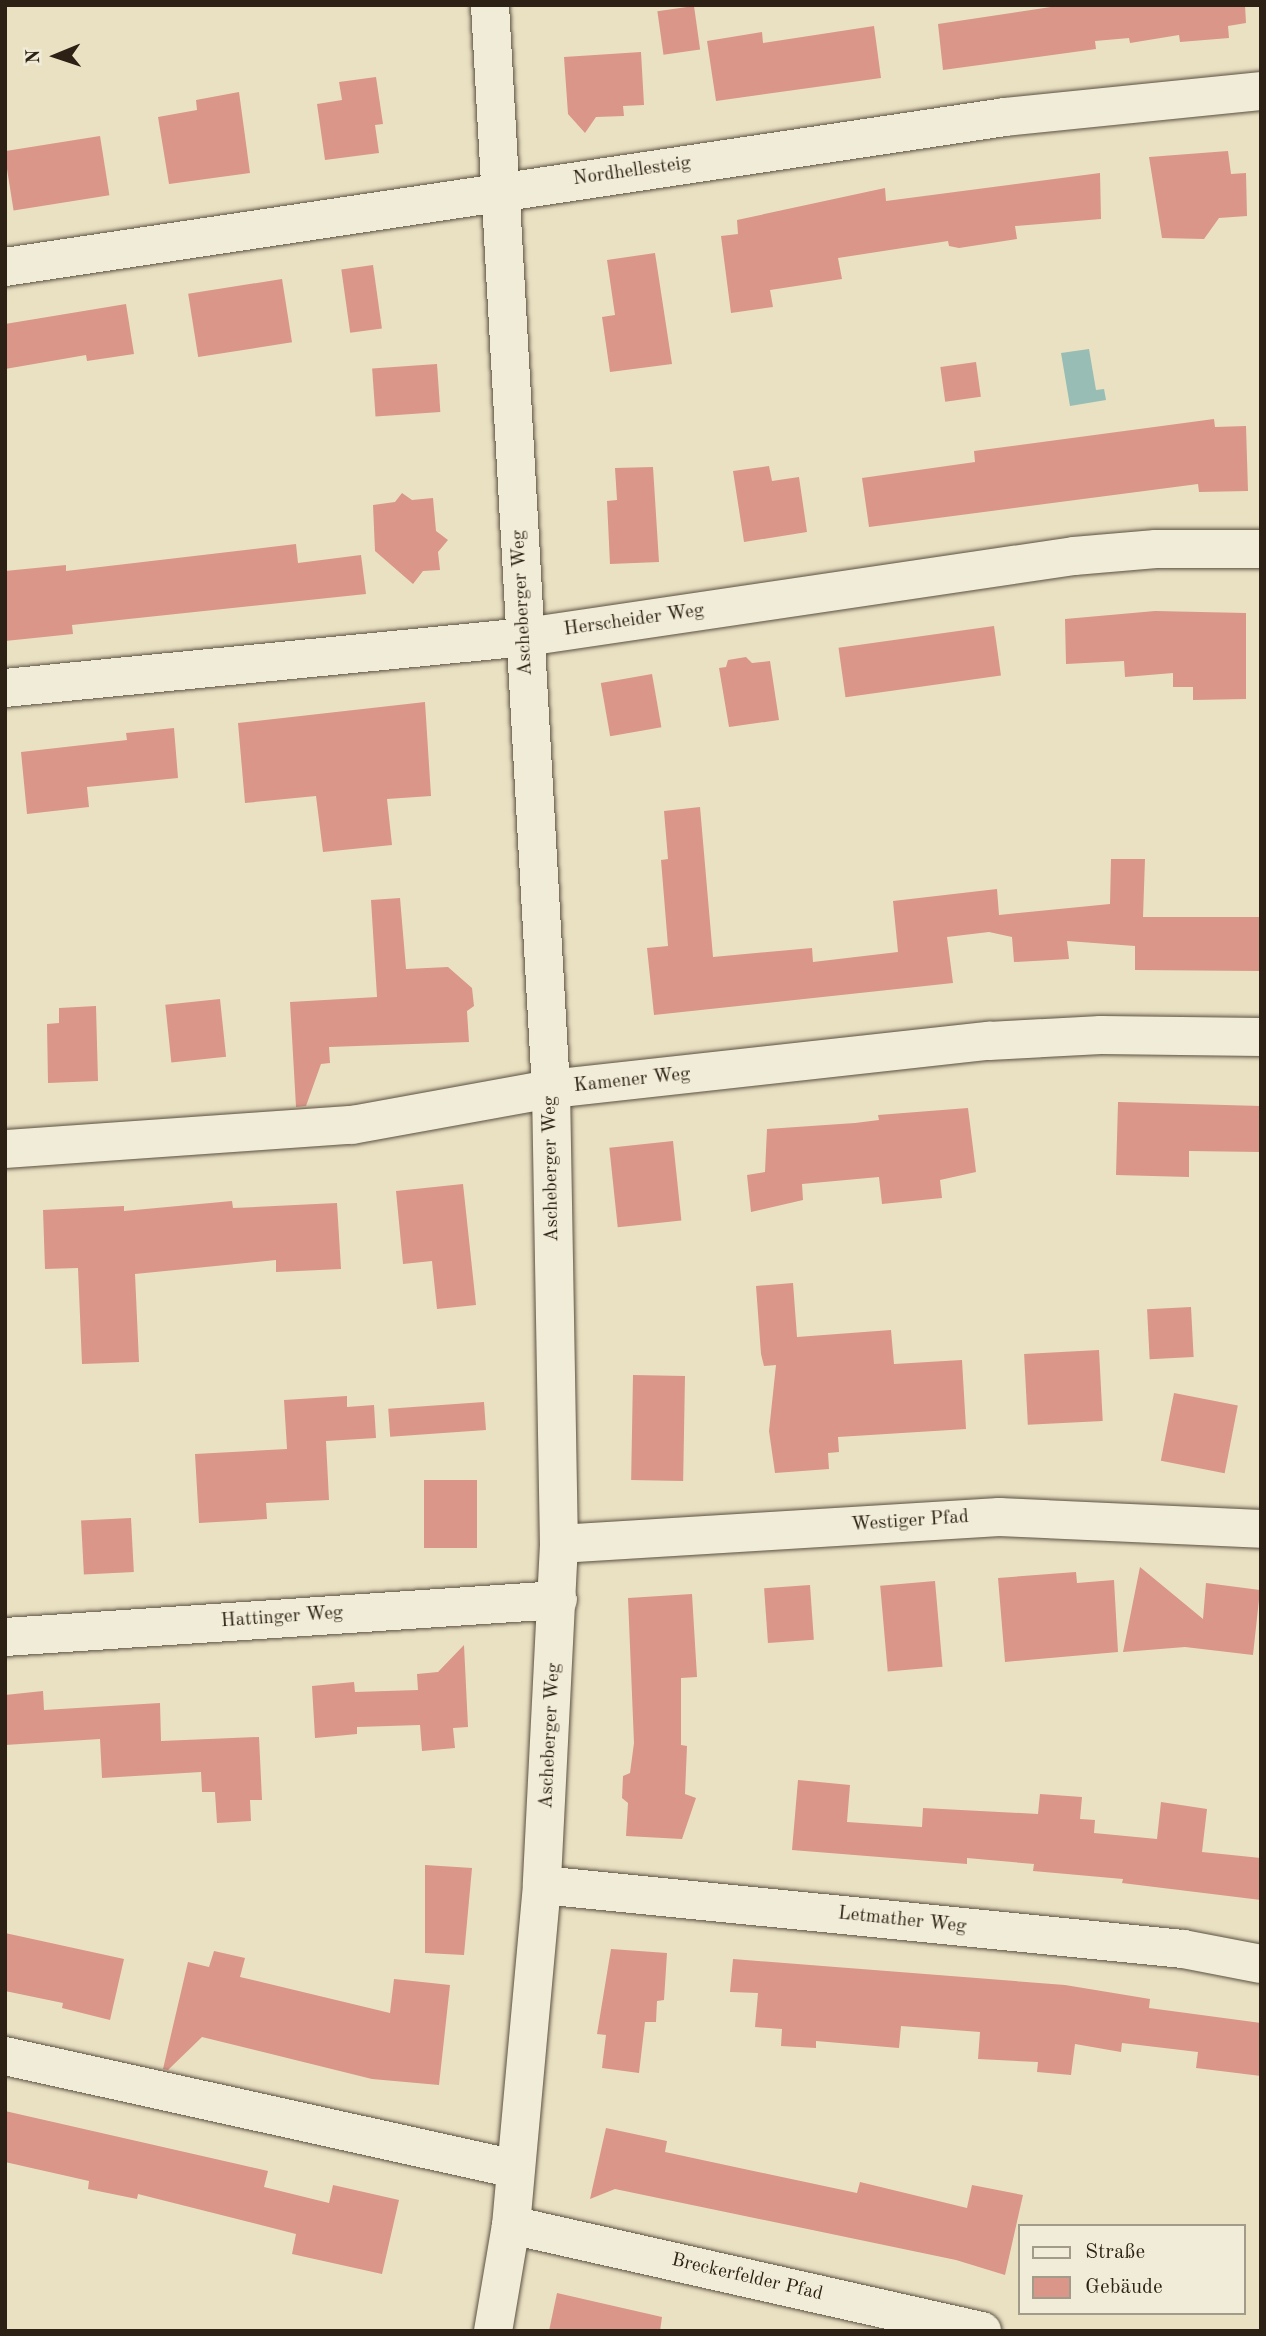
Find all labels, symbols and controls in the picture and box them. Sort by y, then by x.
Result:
north arrow [21,21,91,91]
text: N [25,49,44,64]
street label: Nordhellesteig [572,152,692,192]
street label: Ascheberger Weg [508,530,538,676]
street label: Herscheider Weg [562,600,706,642]
street label: Kamener Weg [573,1064,691,1098]
street label: Ascheberger Weg [539,1096,565,1242]
street label: Westiger Pfad [850,1507,970,1537]
street label: Hattinger Weg [220,1602,344,1634]
street label: Ascheberger Weg [536,1663,566,1809]
street label: Letmather Weg [837,1903,967,1939]
legend [1018,2224,1245,2315]
text: Straße [1085,2242,1145,2263]
street label: Breckerfelder Pfad [669,2249,825,2307]
text: Gebäude [1085,2277,1163,2298]

